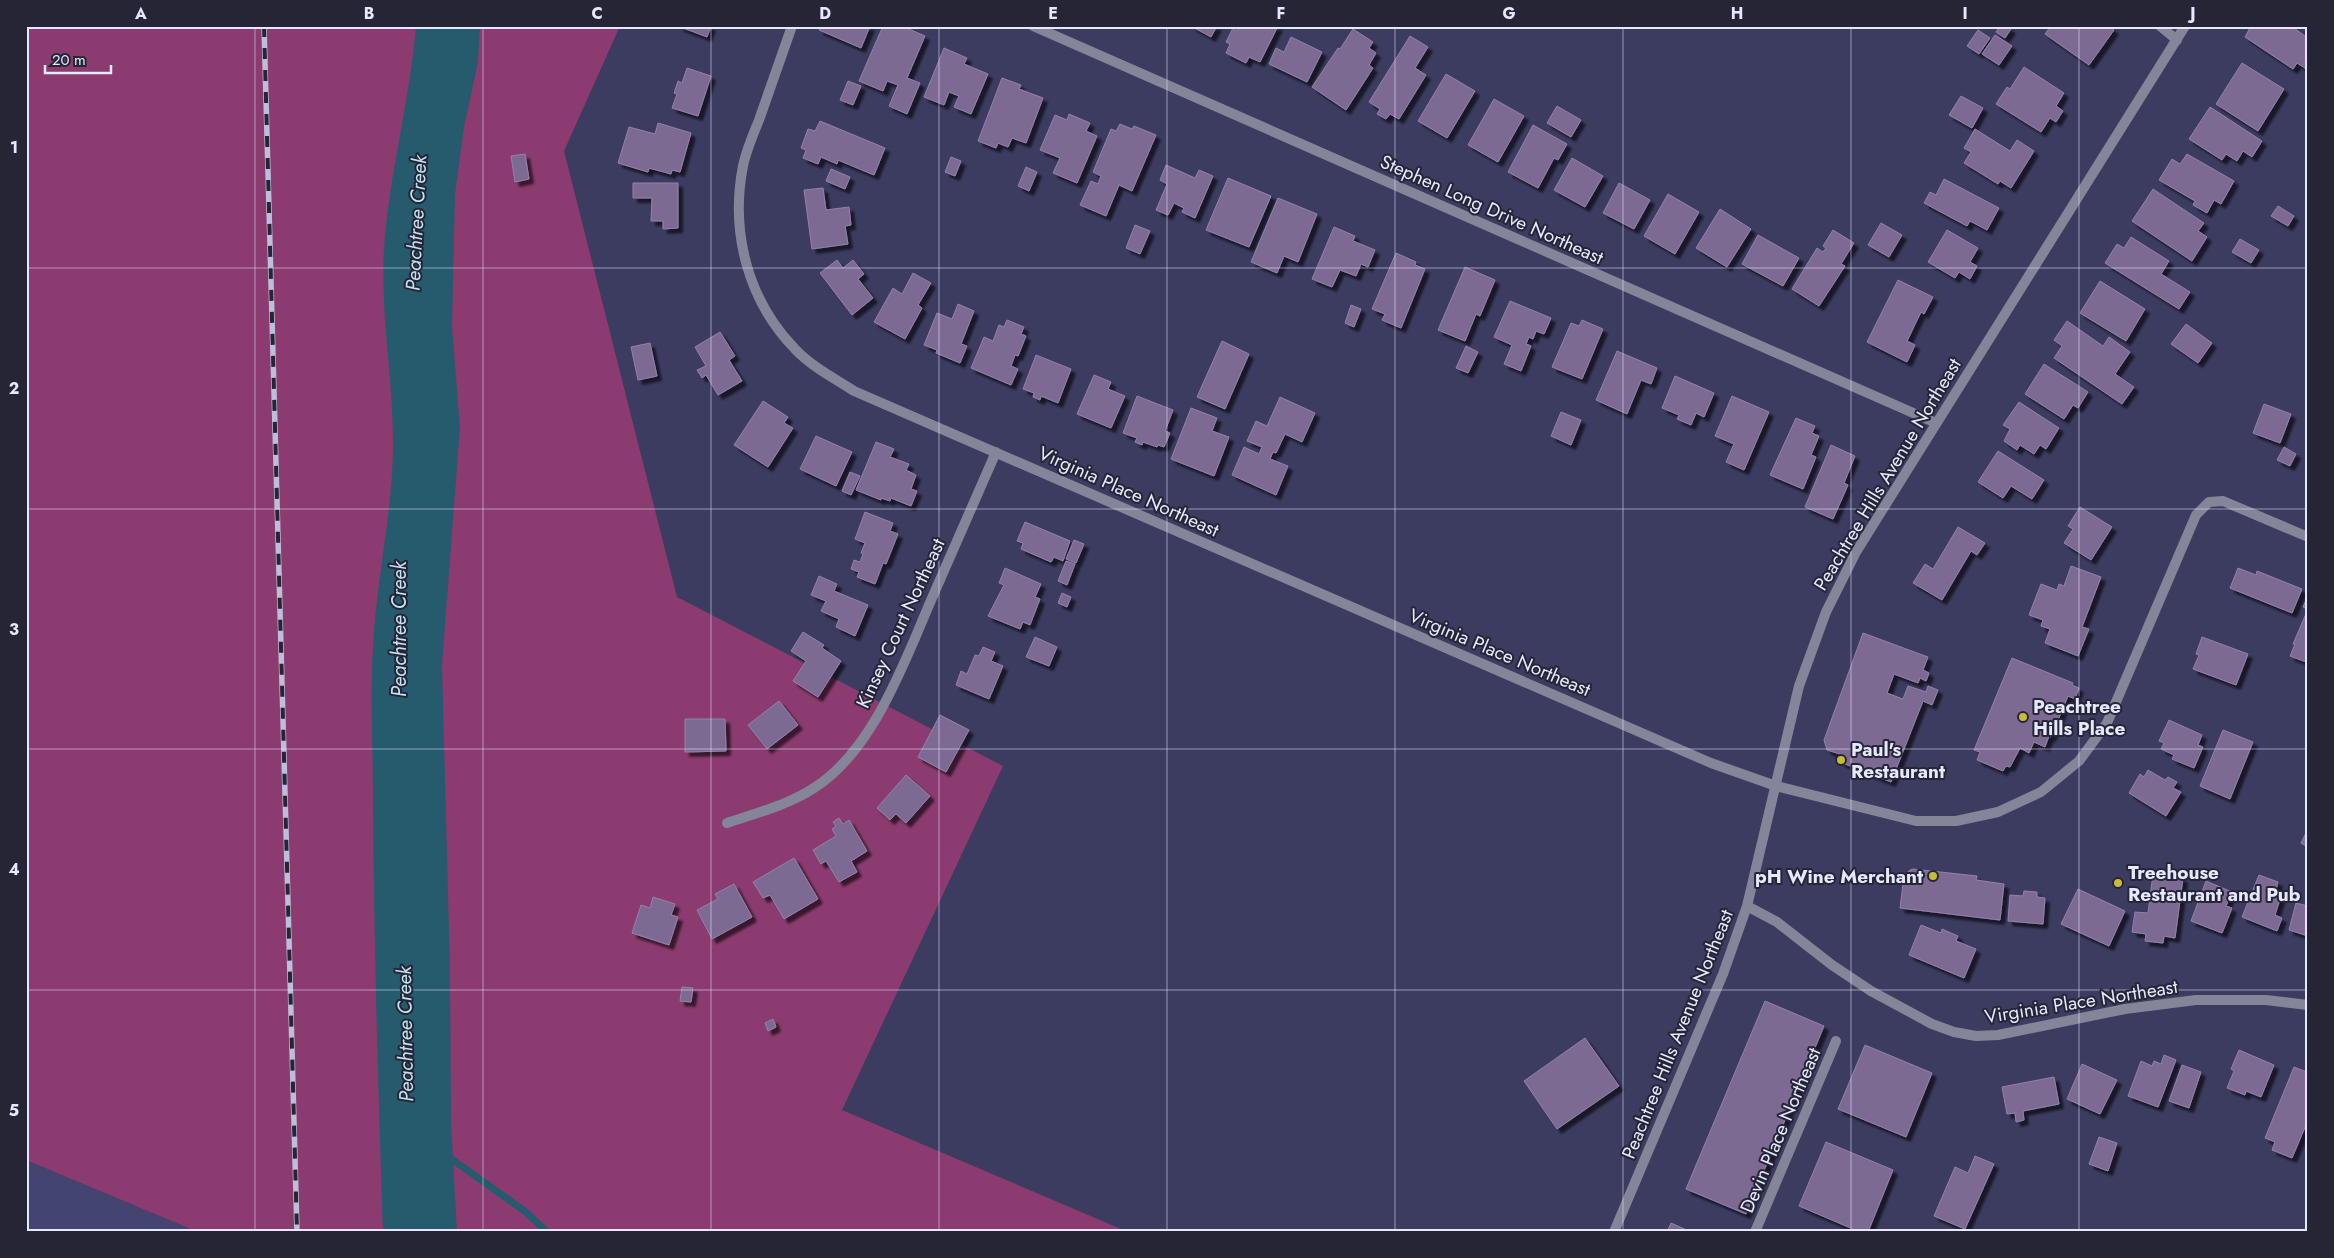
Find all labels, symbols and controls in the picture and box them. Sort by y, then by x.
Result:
text: A [134,2,147,25]
text: B [364,2,374,25]
text: C [591,2,603,25]
text: D [819,2,831,25]
text: E [1048,2,1058,25]
text: F [1277,2,1285,25]
text: G [1502,2,1516,25]
text: H [1731,2,1743,25]
text: I [1962,2,1968,25]
text: J [2187,2,2196,25]
scale bar [45,42,111,74]
text: 20 m [52,49,86,71]
text: 1 [10,136,18,159]
street label: Stephen Long Drive Northeast [1376,148,1608,271]
water label: Peachtree Creek [398,153,435,292]
street label: Peachtree Hills Avenue Northeast [1807,353,1968,596]
text: 2 [9,377,19,400]
street label: Virginia Place Northeast [1034,439,1224,544]
street label: Kinsey Court Northeast [849,534,952,712]
water label: Peachtree Creek [385,560,414,697]
street label: Virginia Place Northeast [1405,602,1595,703]
text: 3 [9,618,19,641]
place label: Peachtree Hills Place [2033,693,2125,742]
marker: Peachtree Hills Place [2017,711,2029,723]
place label: Paul's Restaurant [1851,736,1945,785]
marker: Paul's Restaurant [1835,754,1847,766]
text: 4 [8,858,20,881]
place label: Treehouse Restaurant and Pub [2128,859,2301,908]
place label: pH Wine Merchant [1755,863,1923,890]
marker: pH Wine Merchant [1927,870,1939,882]
marker: Treehouse Restaurant and Pub [2112,877,2124,889]
street label: Peachtree Hills Avenue Northeast [1615,905,1740,1163]
water label: Peachtree Creek [390,964,421,1102]
street label: Virginia Place Northeast [1983,973,2180,1030]
street label: Devin Place Northeast [1733,1043,1828,1217]
text: 5 [9,1099,19,1122]

